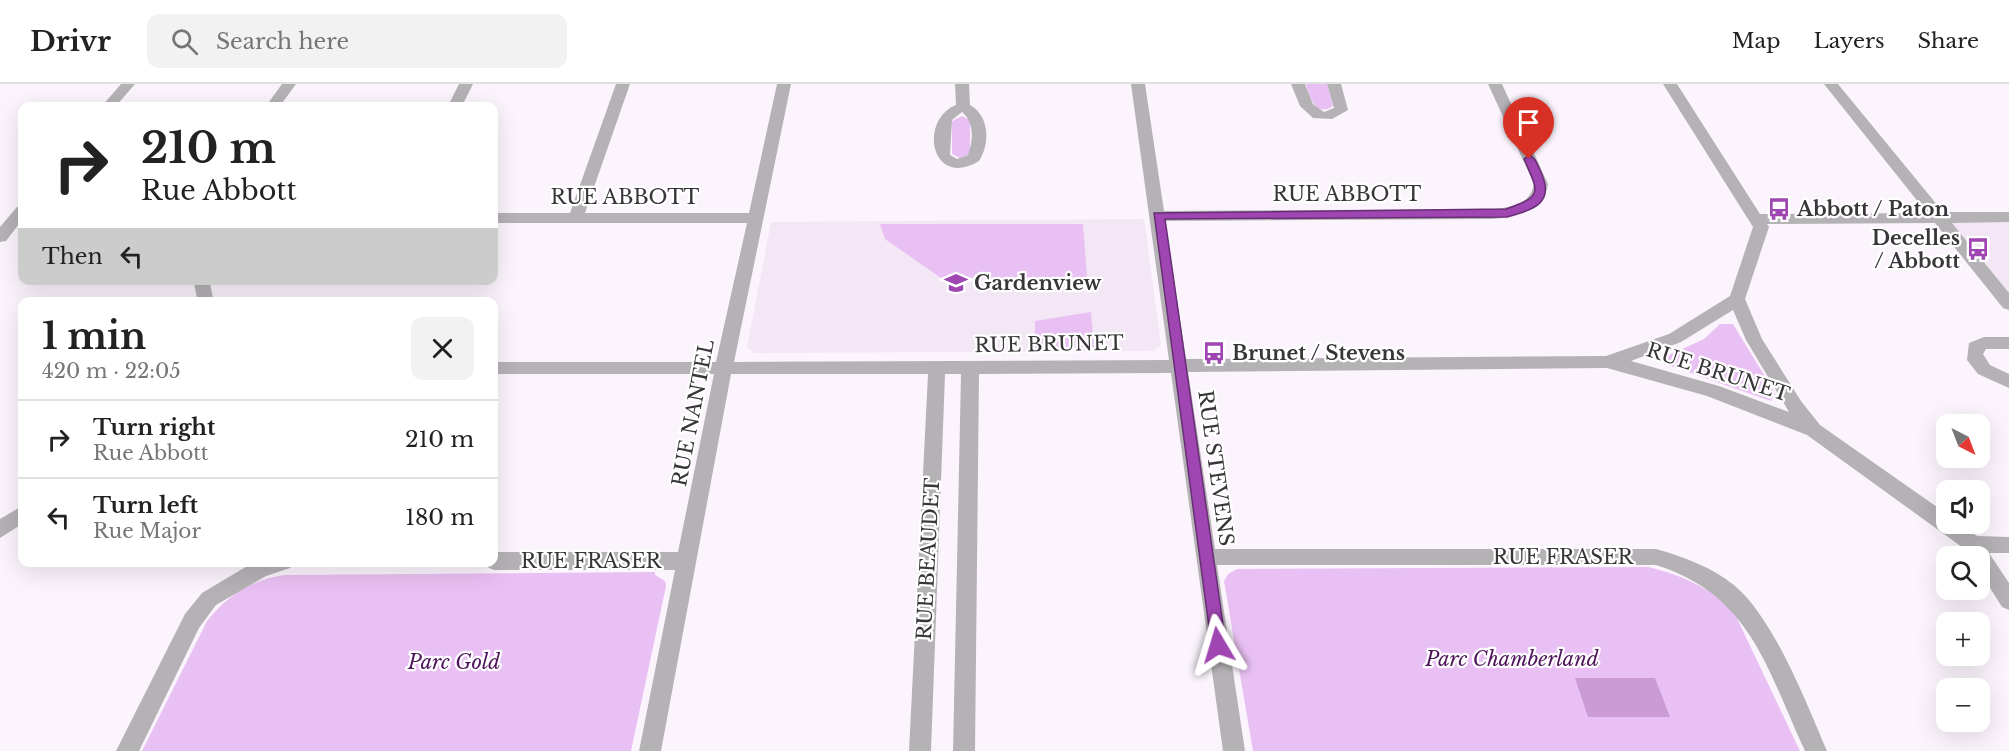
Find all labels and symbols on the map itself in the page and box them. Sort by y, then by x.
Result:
pin [1503,97,1554,159]
street label: RUE ABBOTT [1273,182,1421,206]
street label: RUE ABBOTT [551,185,699,209]
bus stop icon: Abbott / Paton [1766,196,1792,222]
place label: Abbott / Paton [1796,197,1949,221]
place label: Decelles / Abbott [1872,226,1960,273]
bus stop icon: Decelles / Abbott [1965,236,1991,262]
school or university icon: Gardenview [943,270,969,296]
place label: Gardenview [974,271,1102,295]
street label: RUE BRUNET [974,331,1124,357]
street label: RUE NANTEL [667,337,719,489]
street label: RUE BRUNET [1643,338,1793,406]
bus stop icon: Brunet / Stevens [1201,340,1227,366]
place label: Brunet / Stevens [1232,341,1405,365]
street label: RUE STEVENS [1193,389,1239,547]
north arrow [1936,414,1990,468]
street label: RUE BEAUDET [912,477,944,641]
street label: RUE FRASER [1493,545,1635,569]
street label: RUE FRASER [521,549,663,573]
position arrow [1186,613,1250,677]
park label: Parc Chamberland [1424,647,1599,671]
park label: Parc Gold [407,650,500,674]

